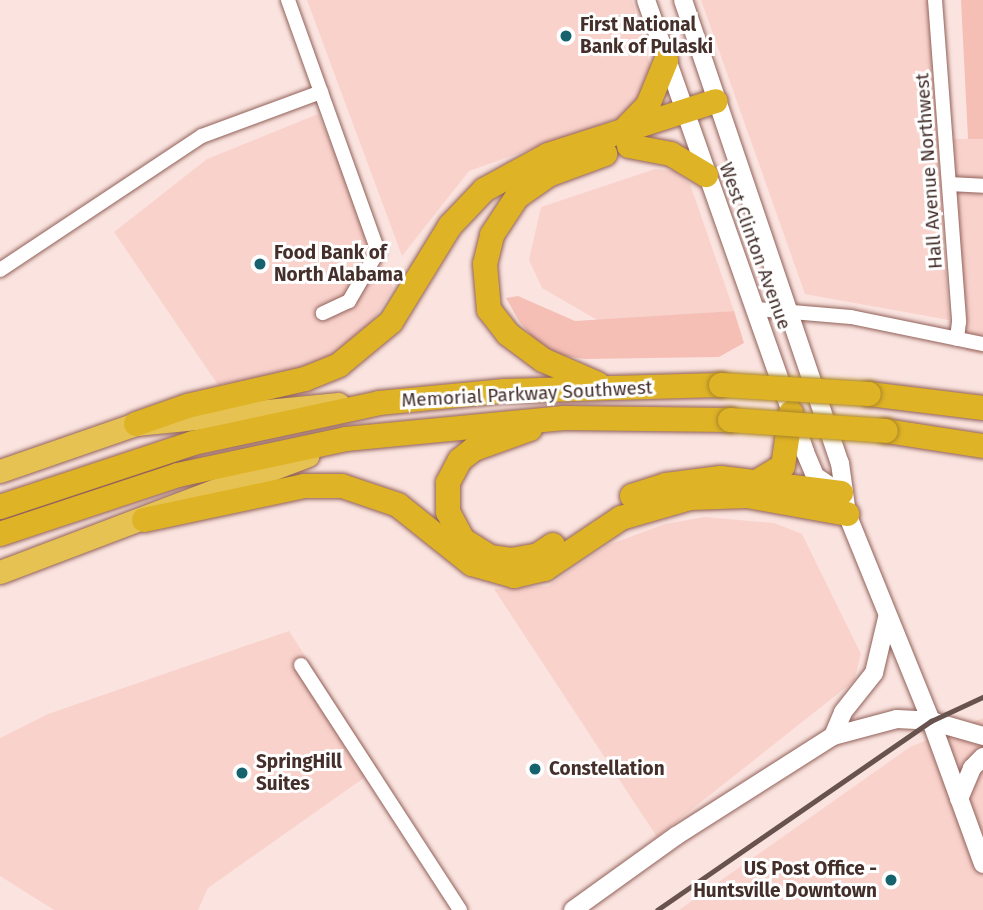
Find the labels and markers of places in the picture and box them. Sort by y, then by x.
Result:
place label: First National Bank of Pulaski [580,14,713,58]
marker: First National Bank of Pulaski [558,28,574,44]
place label: Food Bank of North Alabama [274,242,403,286]
marker: Food Bank of North Alabama [252,256,268,272]
place label: SpringHill Suites [256,751,342,795]
place label: Constellation [549,758,665,780]
marker: Constellation [527,761,543,777]
marker: SpringHill Suites [234,765,250,781]
place label: US Post Office - Huntsville Downtown [693,858,877,902]
marker: US Post Office - Huntsville Downtown [883,872,899,888]

